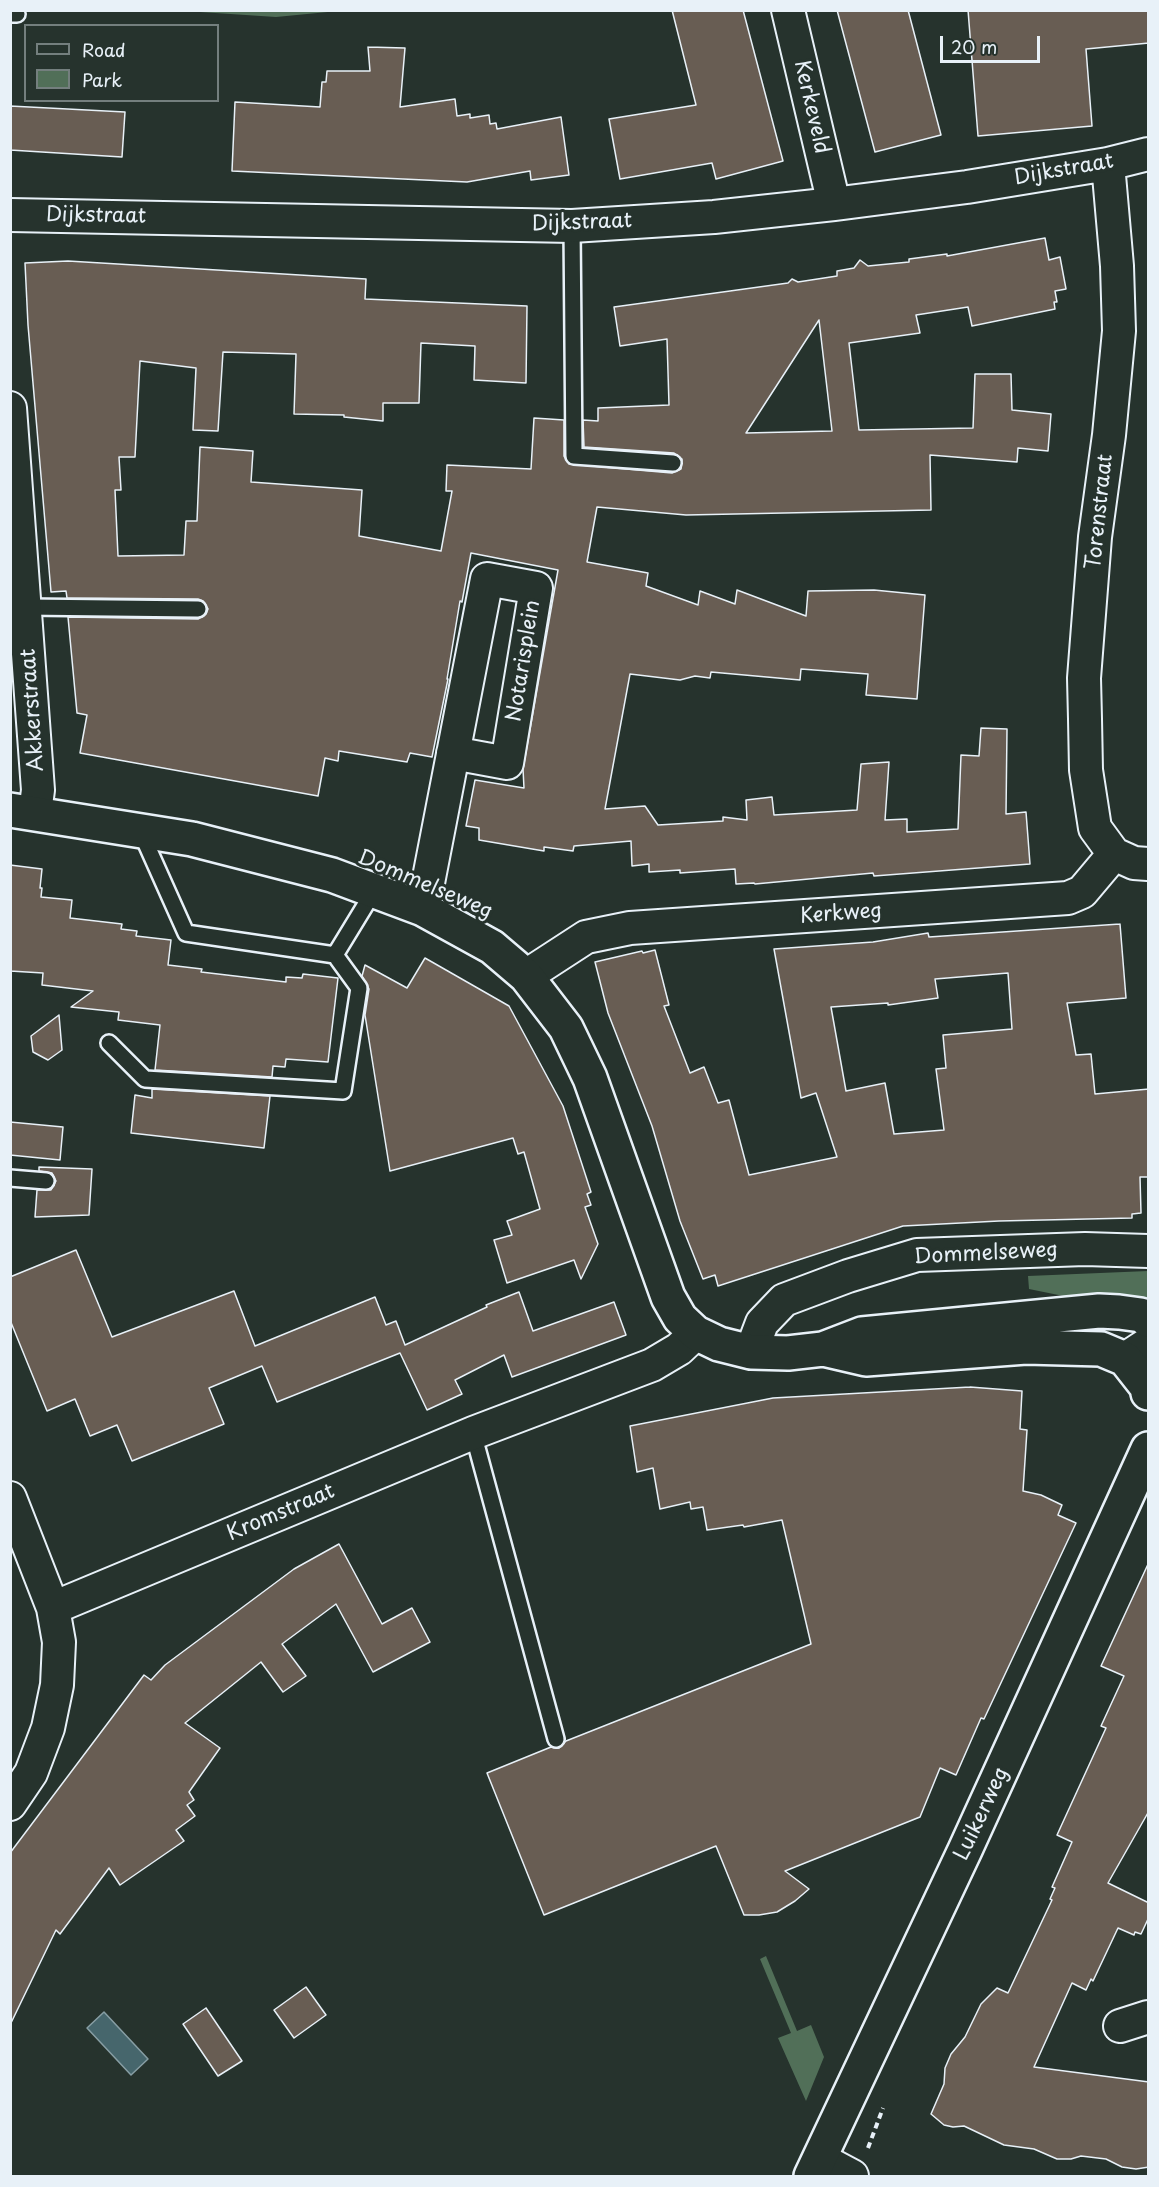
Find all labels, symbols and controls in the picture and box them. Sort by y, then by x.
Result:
legend [24,24,219,102]
scale bar [943,24,1044,62]
text: 20 m [951,33,997,60]
text: Road [82,36,126,63]
street label: Kerkeveld [788,58,834,156]
text: Park [82,66,122,93]
street label: Dijkstraat [1012,149,1116,191]
street label: Dijkstraat [46,203,146,229]
street label: Dijkstraat [531,209,633,237]
street label: Torenstraat [1081,453,1119,571]
street label: Notarisplein [502,598,546,724]
street label: Akkerstraat [16,648,50,772]
street label: Dommelseweg [354,845,496,925]
street label: Kerkweg [799,899,883,929]
street label: Dommelseweg [913,1238,1059,1270]
street label: Kromstraat [223,1479,339,1547]
street label: Luikerweg [949,1763,1015,1865]

